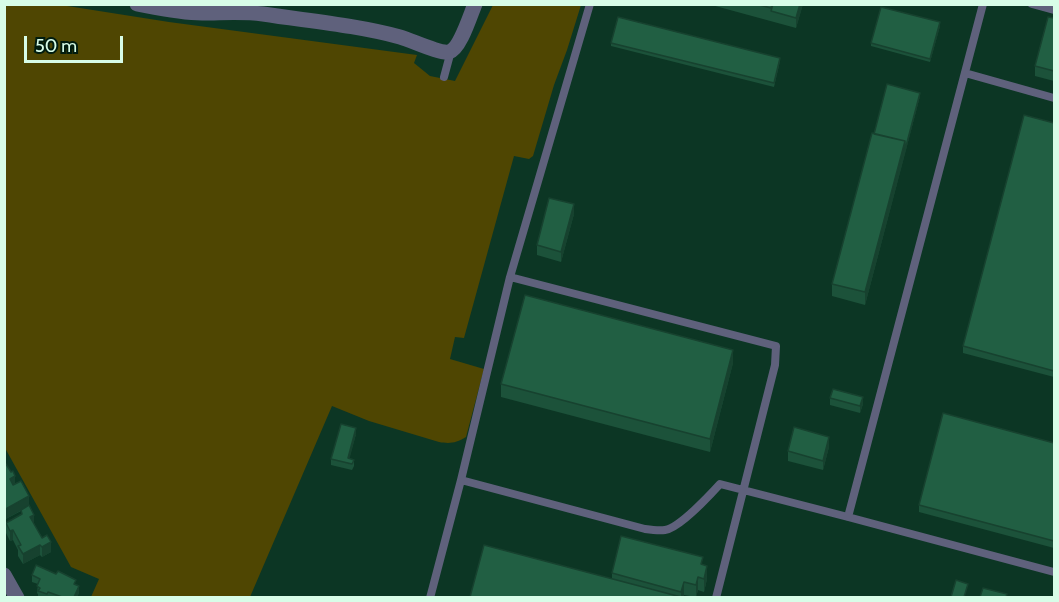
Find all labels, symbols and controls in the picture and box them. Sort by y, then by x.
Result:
scale bar [27,24,126,62]
text: 50 m [35,35,77,57]

